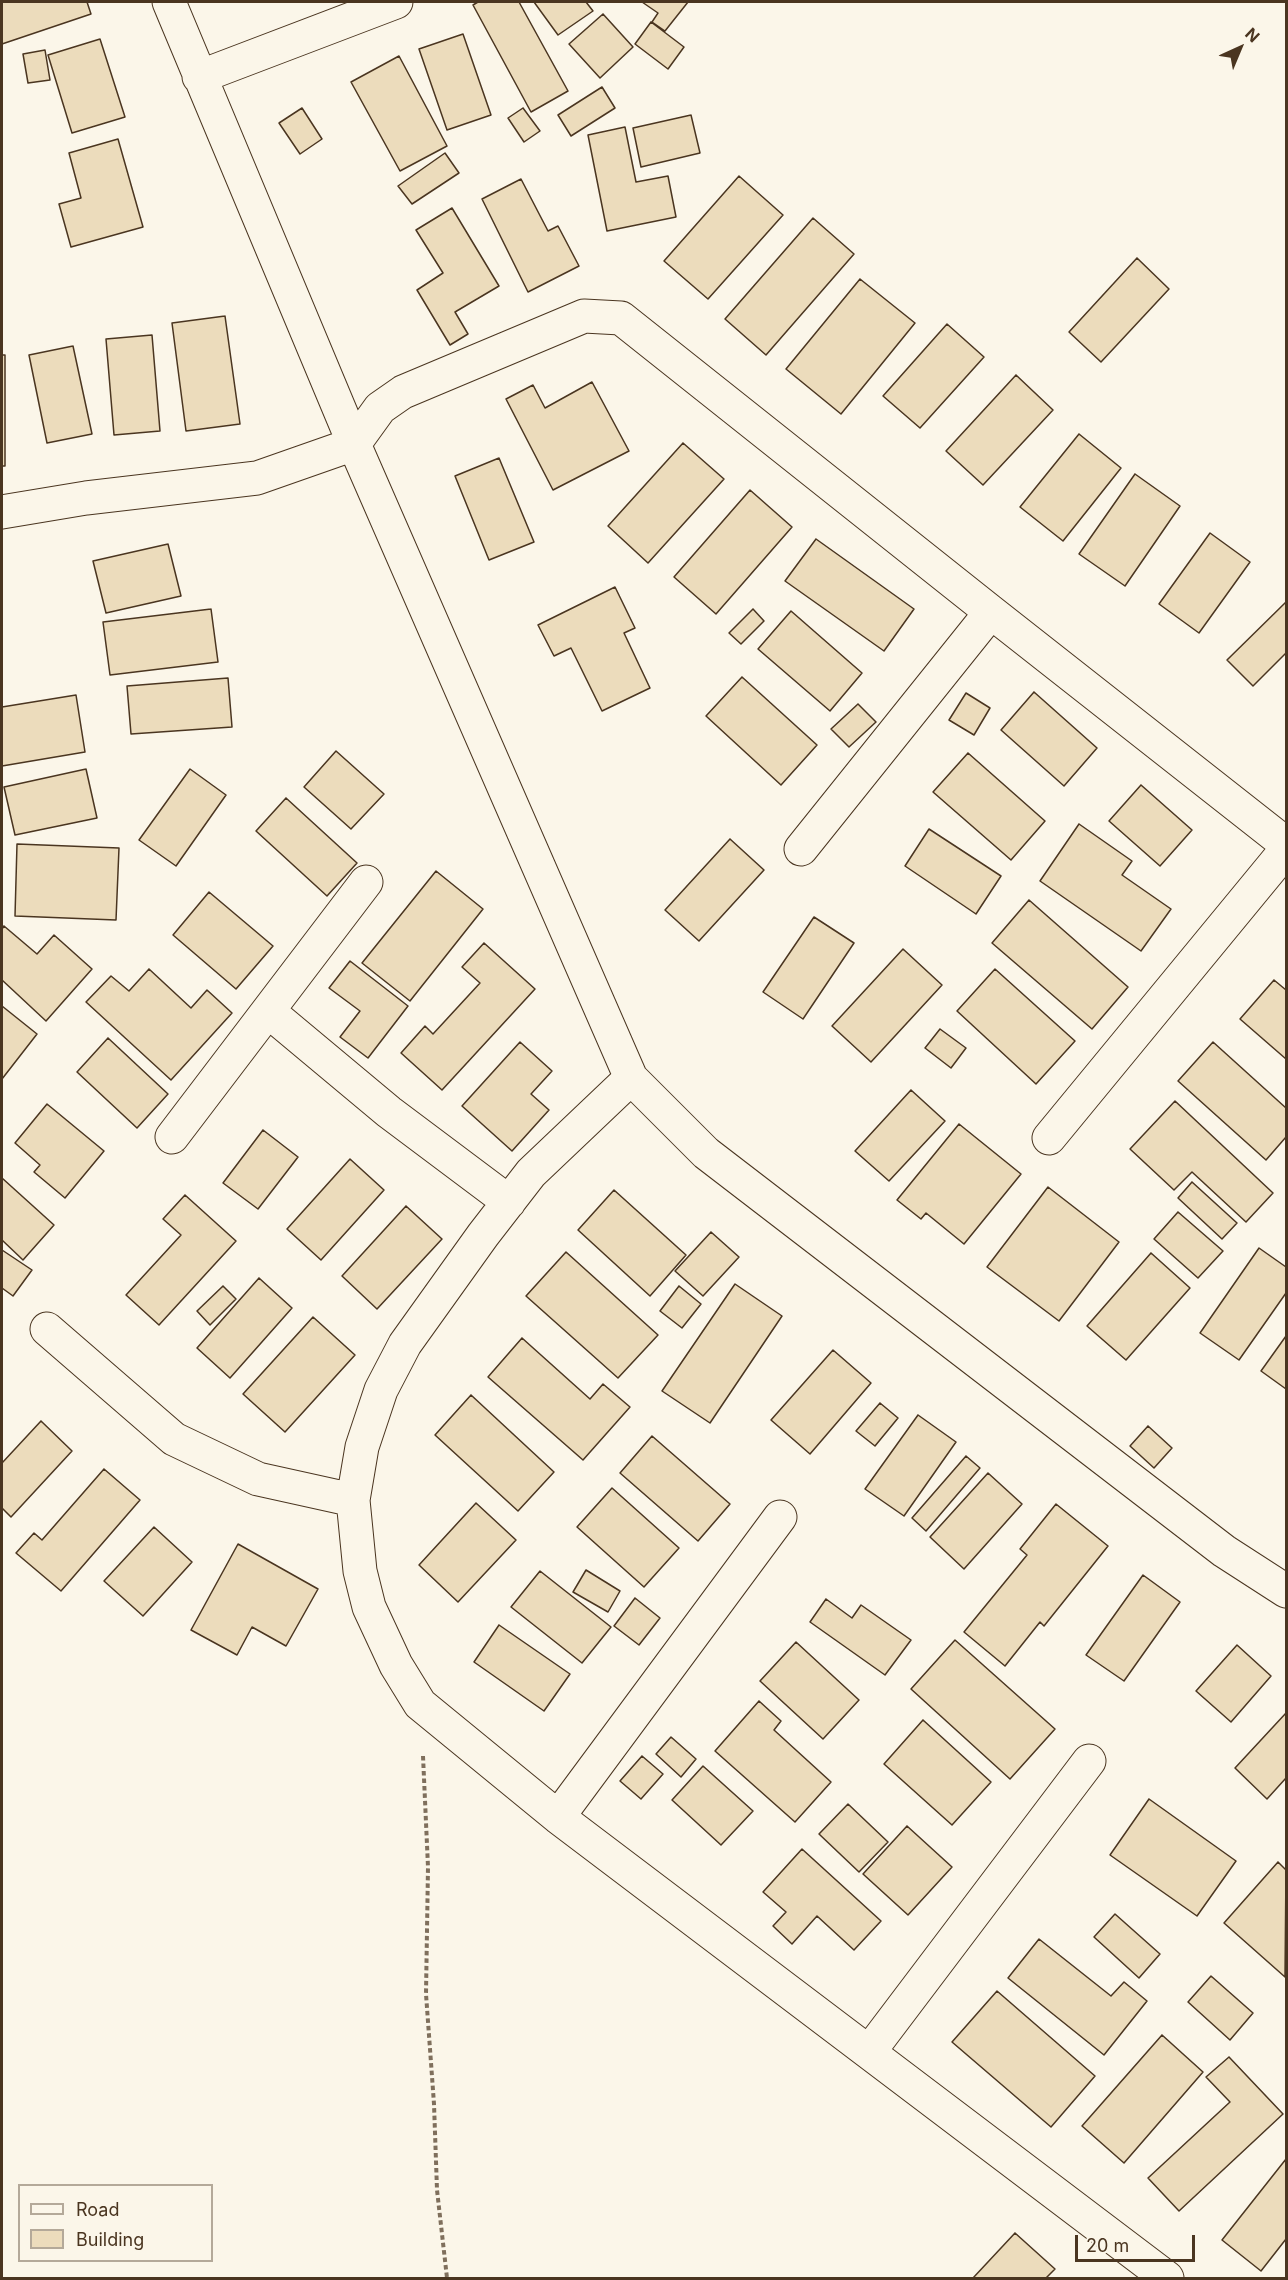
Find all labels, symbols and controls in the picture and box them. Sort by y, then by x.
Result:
north arrow [1210,18,1270,78]
text: N [1241,24,1264,46]
legend [18,2184,213,2262]
text: Road [76,2199,119,2220]
scale bar [1078,2223,1198,2261]
text: Building [76,2229,144,2250]
text: 20 m [1086,2235,1129,2256]

